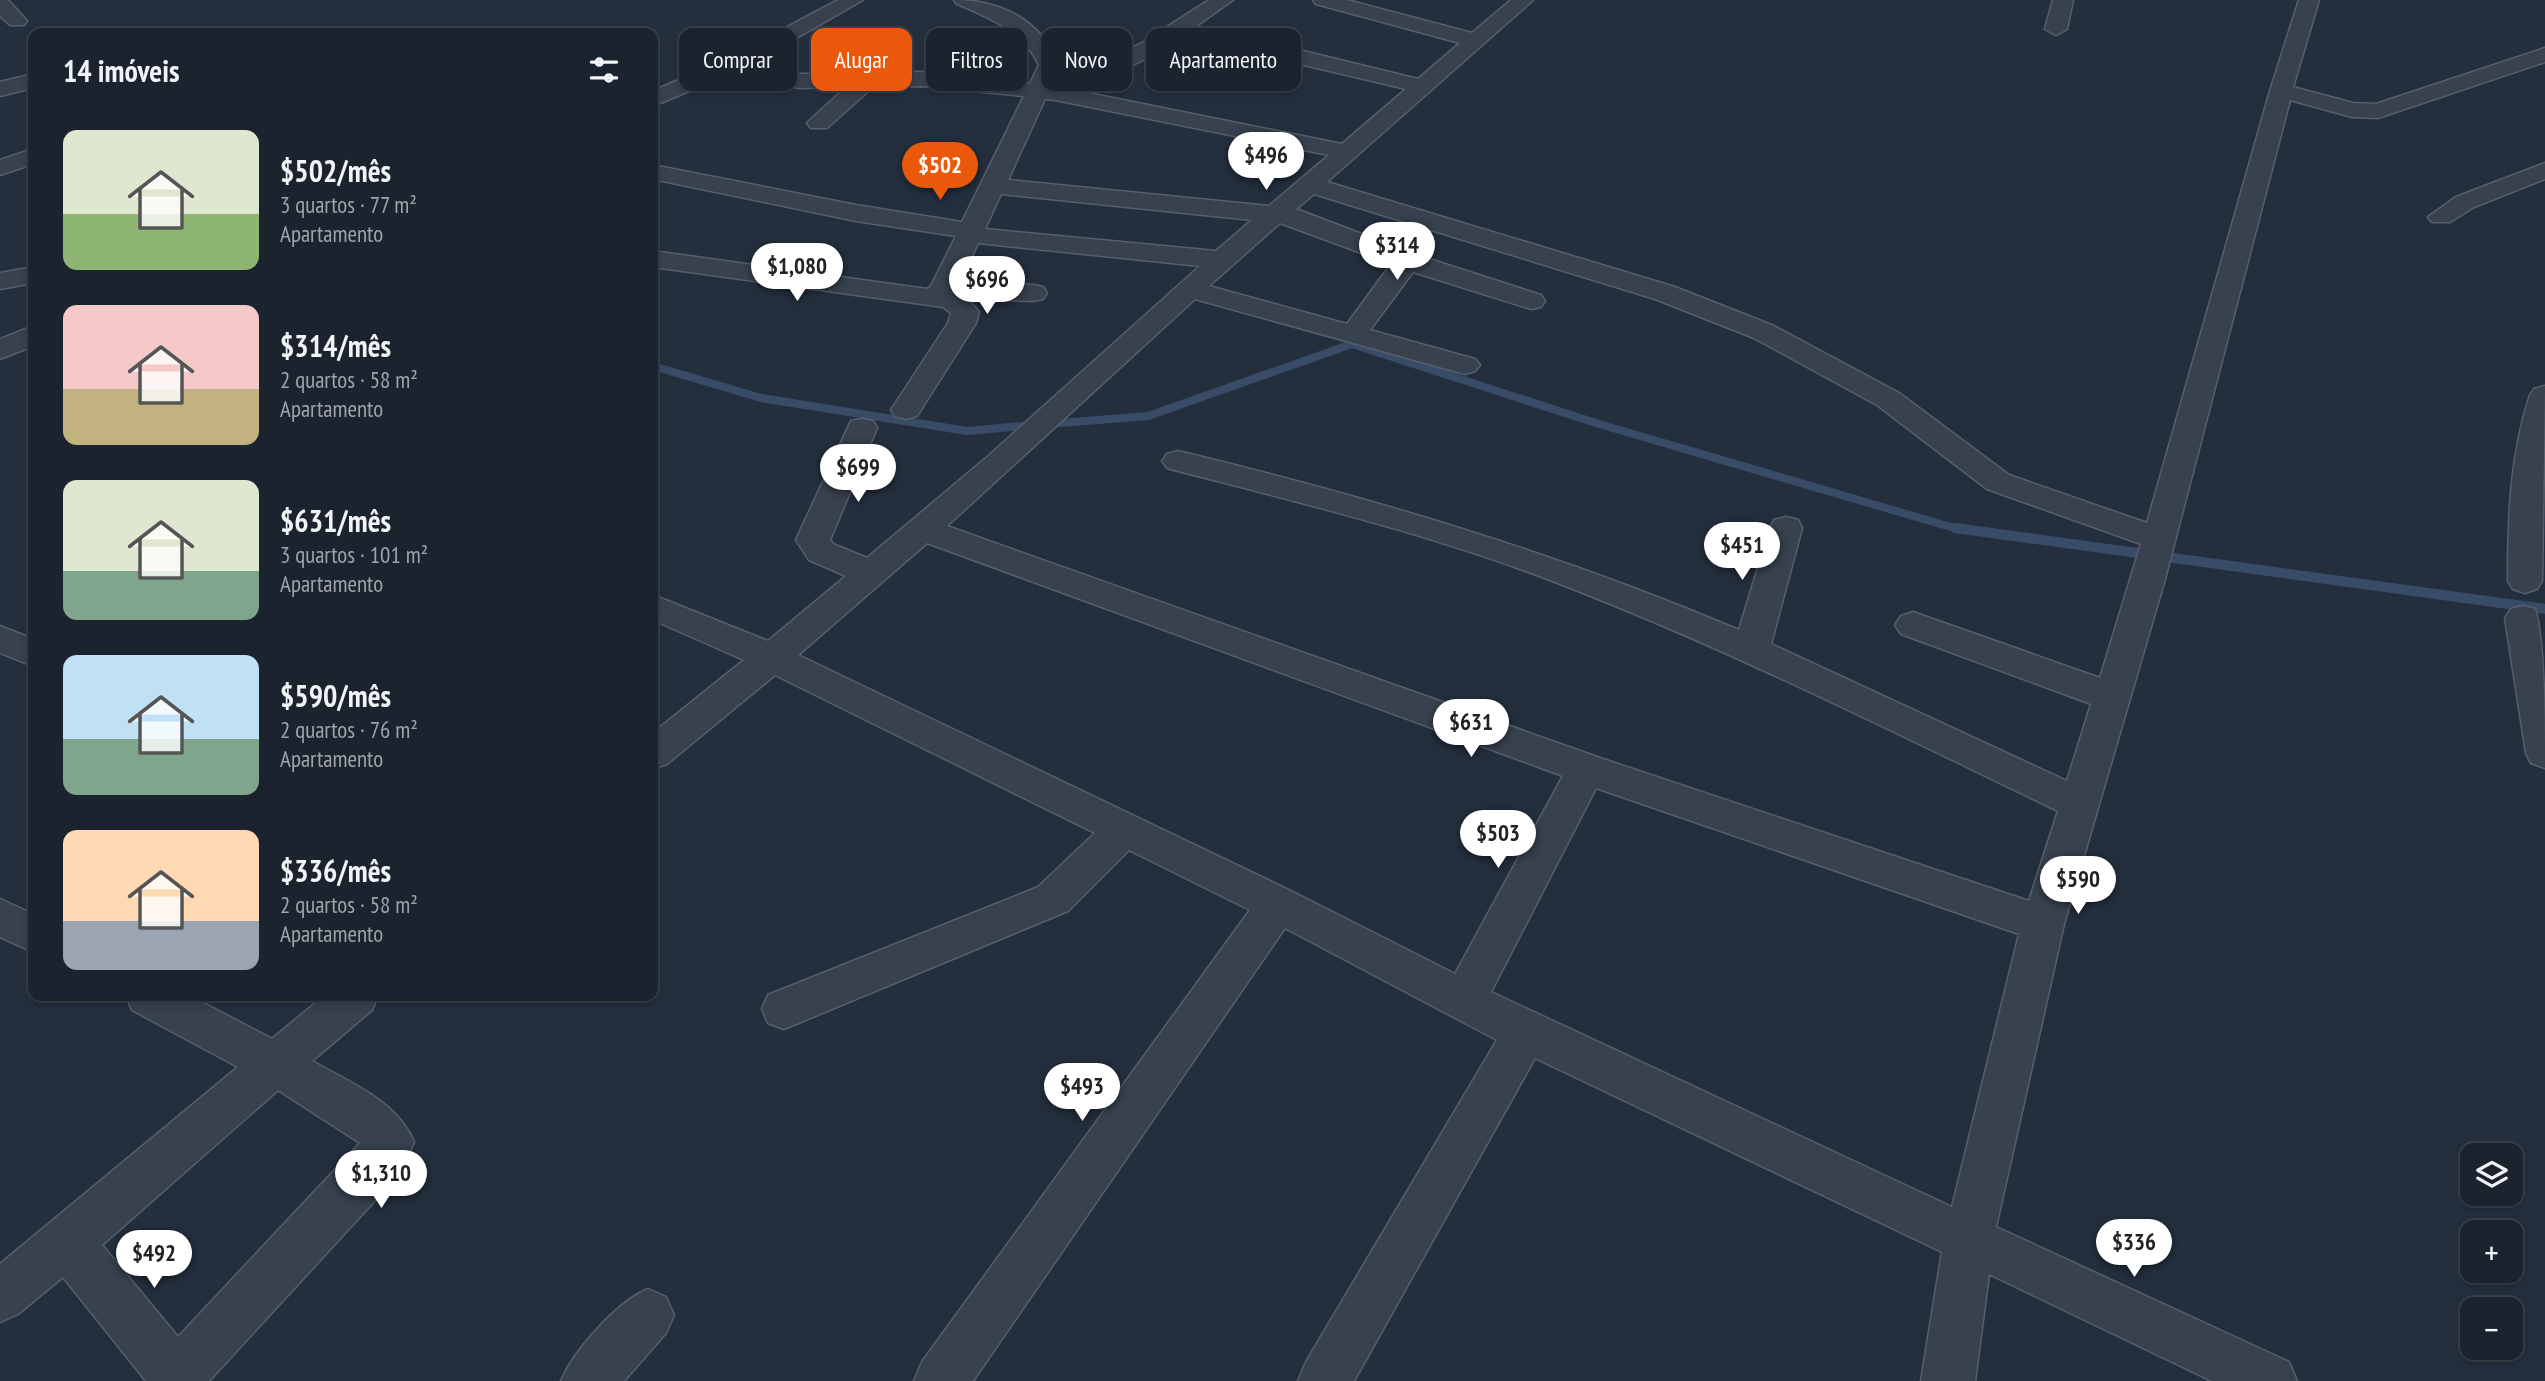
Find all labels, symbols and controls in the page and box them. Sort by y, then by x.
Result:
chip: Comprar [679,28,797,91]
chip: Alugar [811,28,912,91]
chip: Filtros [926,28,1027,91]
chip: Novo [1041,28,1132,91]
chip: Apartamento [1146,28,1301,91]
text: 14 imóveis [63,51,179,90]
icon: filters [585,51,623,89]
pin: $496 [1225,132,1307,192]
text: $496 [1244,140,1288,169]
pin: $502 [899,142,981,202]
text: $502 [918,150,962,179]
text: $502/mês [280,151,391,190]
icon: home [119,158,203,242]
text: 3 quartos · 77 m² [280,190,417,219]
text: Apartamento [280,219,383,248]
pin: $314 [1356,222,1438,282]
text: $314 [1375,230,1419,259]
pin: $1,080 [740,244,854,303]
text: $1,080 [767,251,827,280]
pin: $696 [946,256,1028,316]
text: $696 [965,264,1009,293]
text: $314/mês [280,326,391,365]
icon: home [119,333,203,417]
text: 2 quartos · 58 m² [280,365,418,394]
text: Apartamento [280,394,383,423]
pin: $699 [817,444,899,504]
text: $699 [836,452,880,481]
text: $631/mês [280,501,391,540]
icon: home [119,508,203,592]
pin: $451 [1701,522,1783,582]
text: $451 [1720,530,1764,559]
text: 3 quartos · 101 m² [280,540,428,569]
text: Apartamento [280,569,383,598]
text: $590/mês [280,676,391,715]
icon: home [119,683,203,767]
pin: $631 [1430,700,1512,759]
text: $631 [1449,707,1493,736]
text: 2 quartos · 76 m² [280,715,418,744]
text: Apartamento [280,744,383,773]
pin: $503 [1457,810,1539,870]
text: $503 [1476,818,1520,847]
text: $336/mês [280,851,391,890]
pin: $590 [2037,856,2119,916]
icon: home [119,858,203,942]
text: $590 [2056,864,2100,893]
text: 2 quartos · 58 m² [280,890,418,919]
text: Apartamento [280,919,383,948]
pin: $493 [1041,1064,1123,1123]
text: $493 [1060,1071,1104,1100]
map controls [2460,1143,2523,1360]
button: layers [2460,1143,2523,1206]
pin: $1,310 [324,1150,438,1210]
text: $1,310 [351,1158,411,1187]
pin: $336 [2093,1220,2175,1279]
button: + [2460,1220,2523,1283]
text: $336 [2112,1227,2156,1256]
pin: $492 [113,1230,195,1290]
text: $492 [132,1238,176,1267]
button: − [2460,1297,2523,1360]

